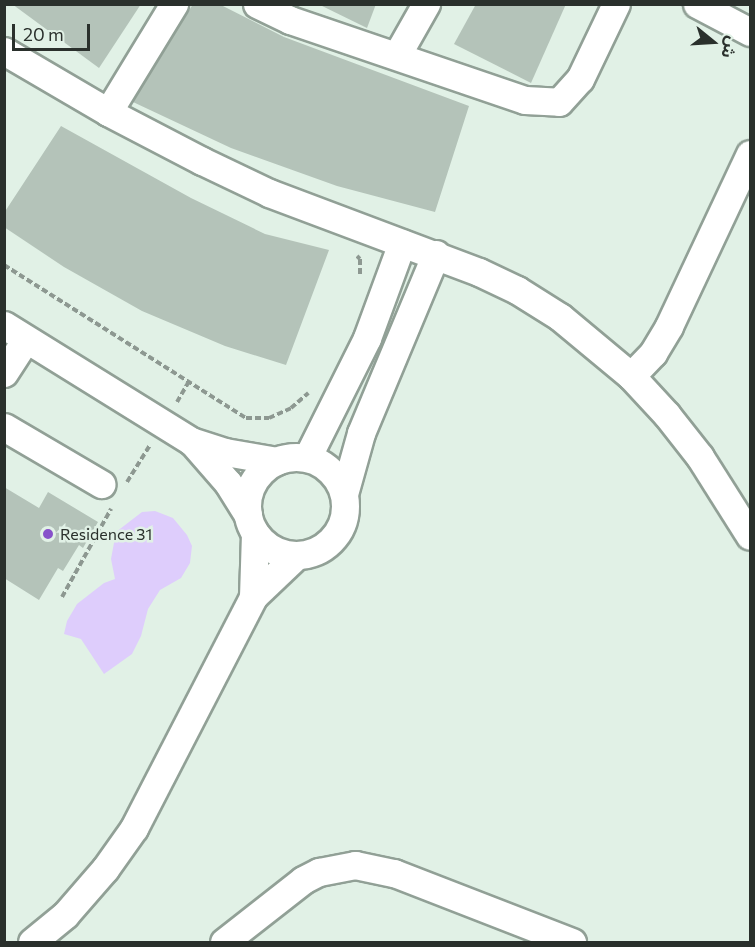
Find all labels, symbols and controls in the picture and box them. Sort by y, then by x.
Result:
scale bar [15,12,93,50]
north arrow [683,12,743,72]
text: 20 m [23,23,64,45]
text: ش [718,34,743,61]
place label: Residence 31 [60,524,152,544]
marker: Residence 31 [41,527,55,541]

